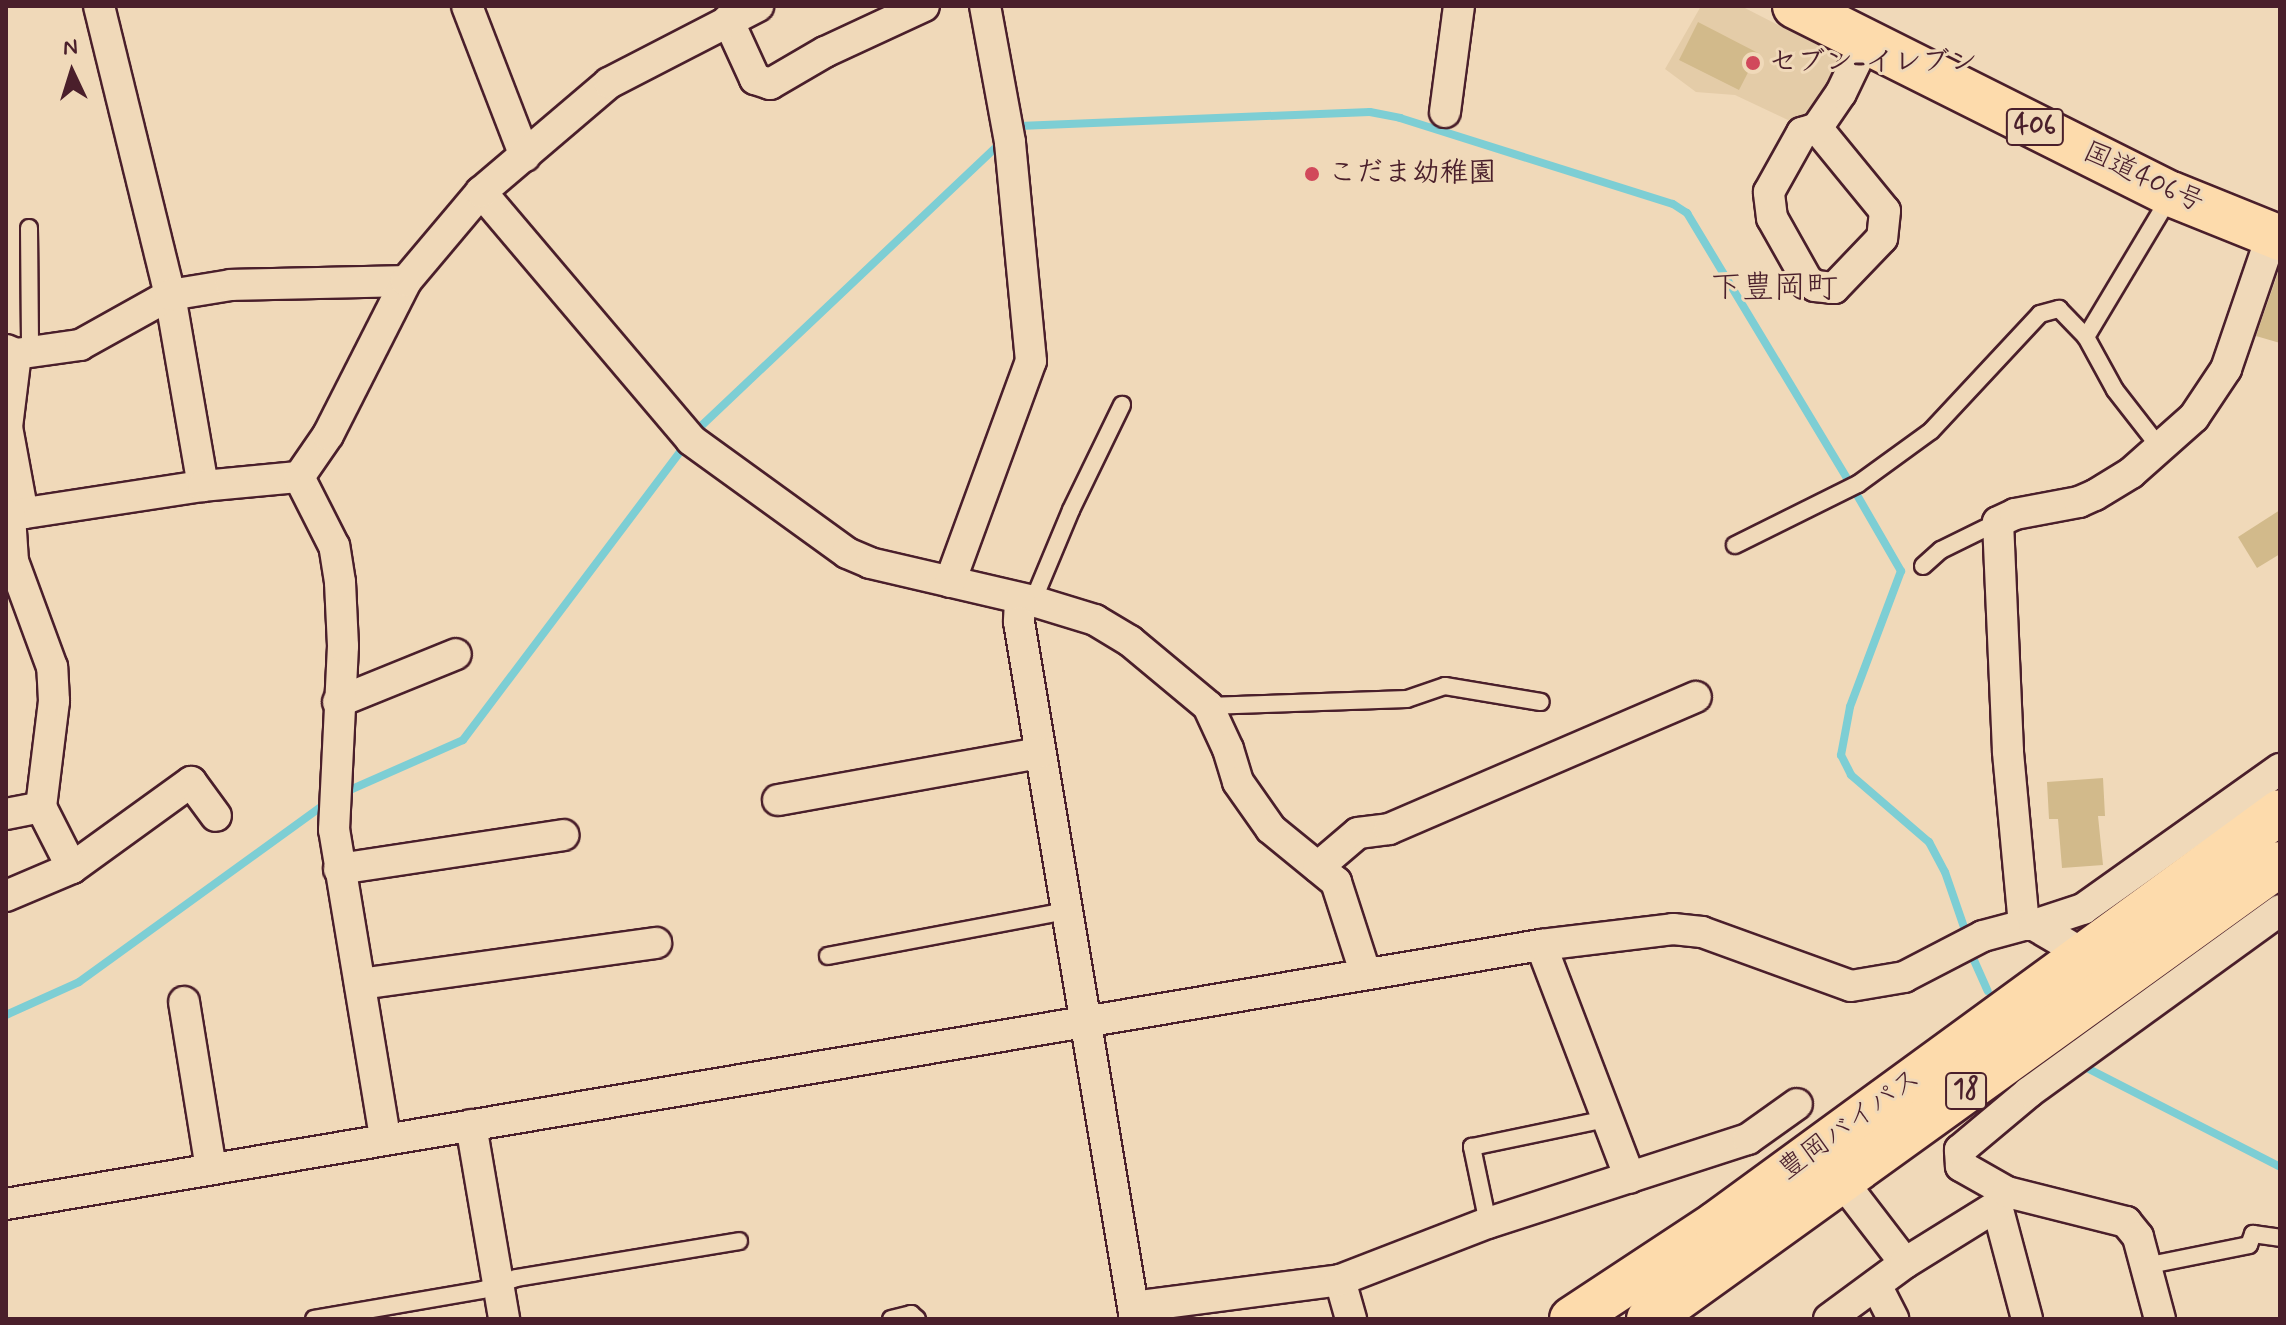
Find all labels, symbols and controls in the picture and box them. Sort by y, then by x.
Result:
north arrow [32,32,112,112]
text: N [62,34,79,63]
place label: セブン-イレブン [1769,46,1978,80]
marker: セブン-イレブン [1744,54,1762,72]
road number: 406 [2005,105,2065,149]
street label: 国道406号 [2077,135,2209,221]
place label: こだま幼稚園 [1328,157,1496,191]
marker: こだま幼稚園 [1303,165,1321,183]
district label: 下豊岡町 [1710,269,1838,307]
street label: 豊岡バイパス [1772,1062,1928,1188]
road number: 18 [1944,1069,1988,1113]

